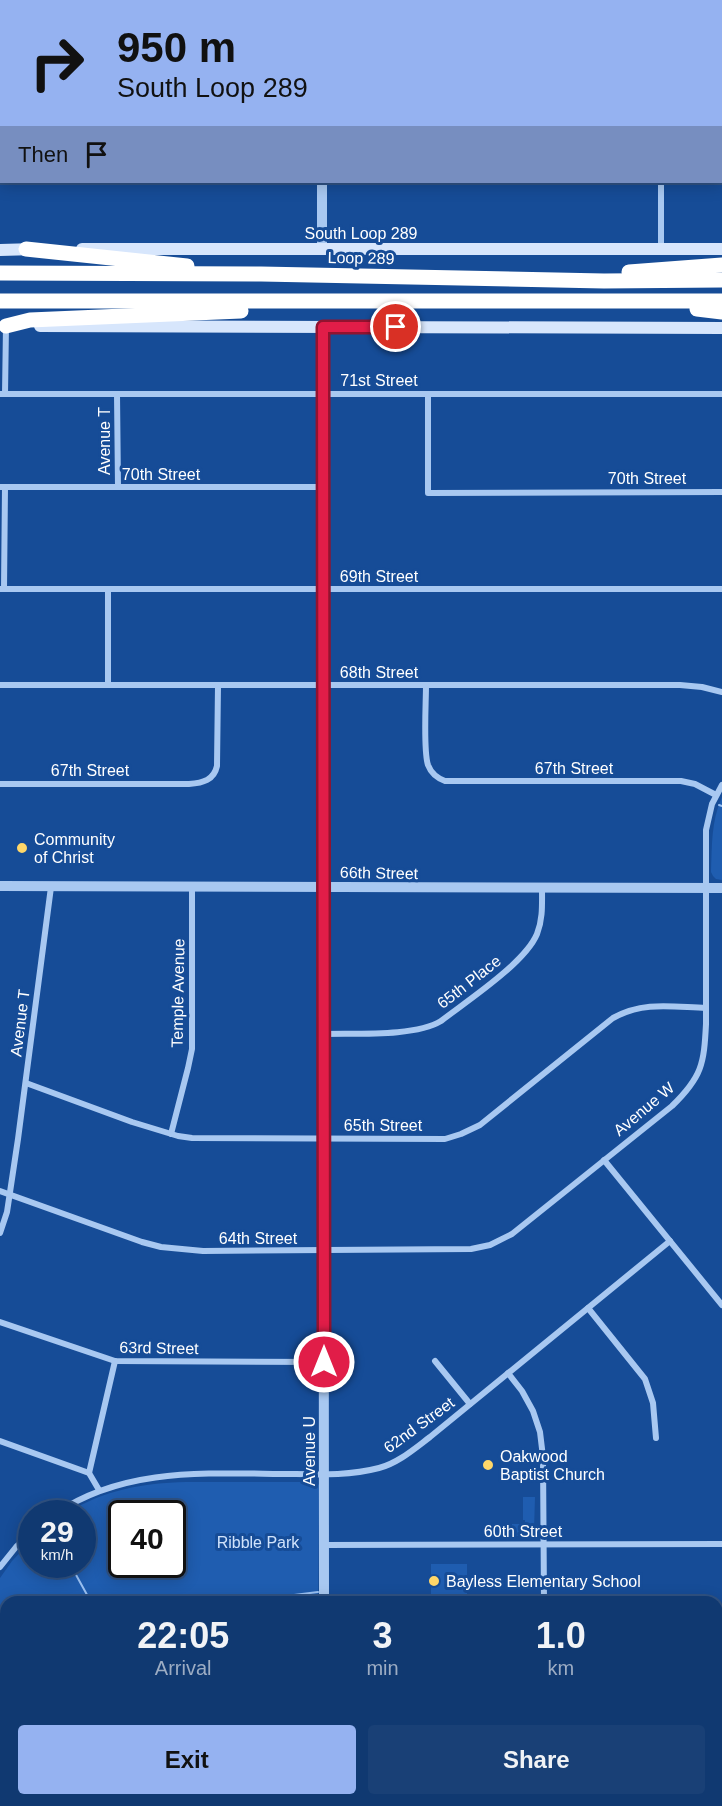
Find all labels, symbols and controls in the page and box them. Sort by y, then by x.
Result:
icon: right [18,24,96,102]
text: 950 m [117,24,236,71]
text: South Loop 289 [117,73,308,103]
icon: arrive [80,138,113,171]
text: Then [18,142,68,167]
street label: South Loop 289 [305,225,418,242]
street label: Loop 289 [327,249,395,267]
pin [370,301,421,352]
icon: arrive [379,310,412,343]
street label: 71st Street [340,372,418,389]
street label: Avenue T [96,407,113,475]
street label: 70th Street [122,466,201,483]
street label: 70th Street [608,470,687,487]
street label: 69th Street [340,568,419,585]
street label: 68th Street [340,664,419,681]
street label: 67th Street [535,760,614,777]
street label: 67th Street [51,762,130,779]
place label: Community of Christ [34,831,115,866]
marker: Community of Christ [15,841,29,855]
street label: 66th Street [340,864,419,882]
street label: Temple Avenue [169,938,187,1048]
street label: 65th Place [434,952,504,1012]
street label: Avenue T [7,988,33,1058]
street label: Avenue W [610,1078,678,1139]
street label: 65th Street [344,1117,423,1134]
street label: 64th Street [219,1230,298,1247]
position arrow [292,1330,356,1394]
street label: 63rd Street [119,1339,199,1357]
street label: 62nd Street [381,1393,458,1456]
street label: Avenue U [301,1416,318,1486]
place label: Oakwood Baptist Church [500,1448,605,1483]
marker: Oakwood Baptist Church [481,1458,495,1472]
speed limit sign: 40 [108,1500,186,1578]
text: 29 [40,1515,74,1548]
street label: 60th Street [484,1523,563,1540]
park label: Ribble Park [217,1534,300,1551]
text: km/h [41,1546,73,1563]
place label: Bayless Elementary School [446,1573,641,1590]
marker: Bayless Elementary School [427,1574,441,1588]
text: 22:05 [137,1615,229,1656]
text: 3 [372,1615,393,1656]
text: 1.0 [536,1615,586,1656]
text: Arrival [155,1657,212,1679]
text: min [366,1657,399,1679]
text: km [547,1657,574,1679]
button: Exit [18,1725,356,1794]
button: Share [368,1725,705,1794]

